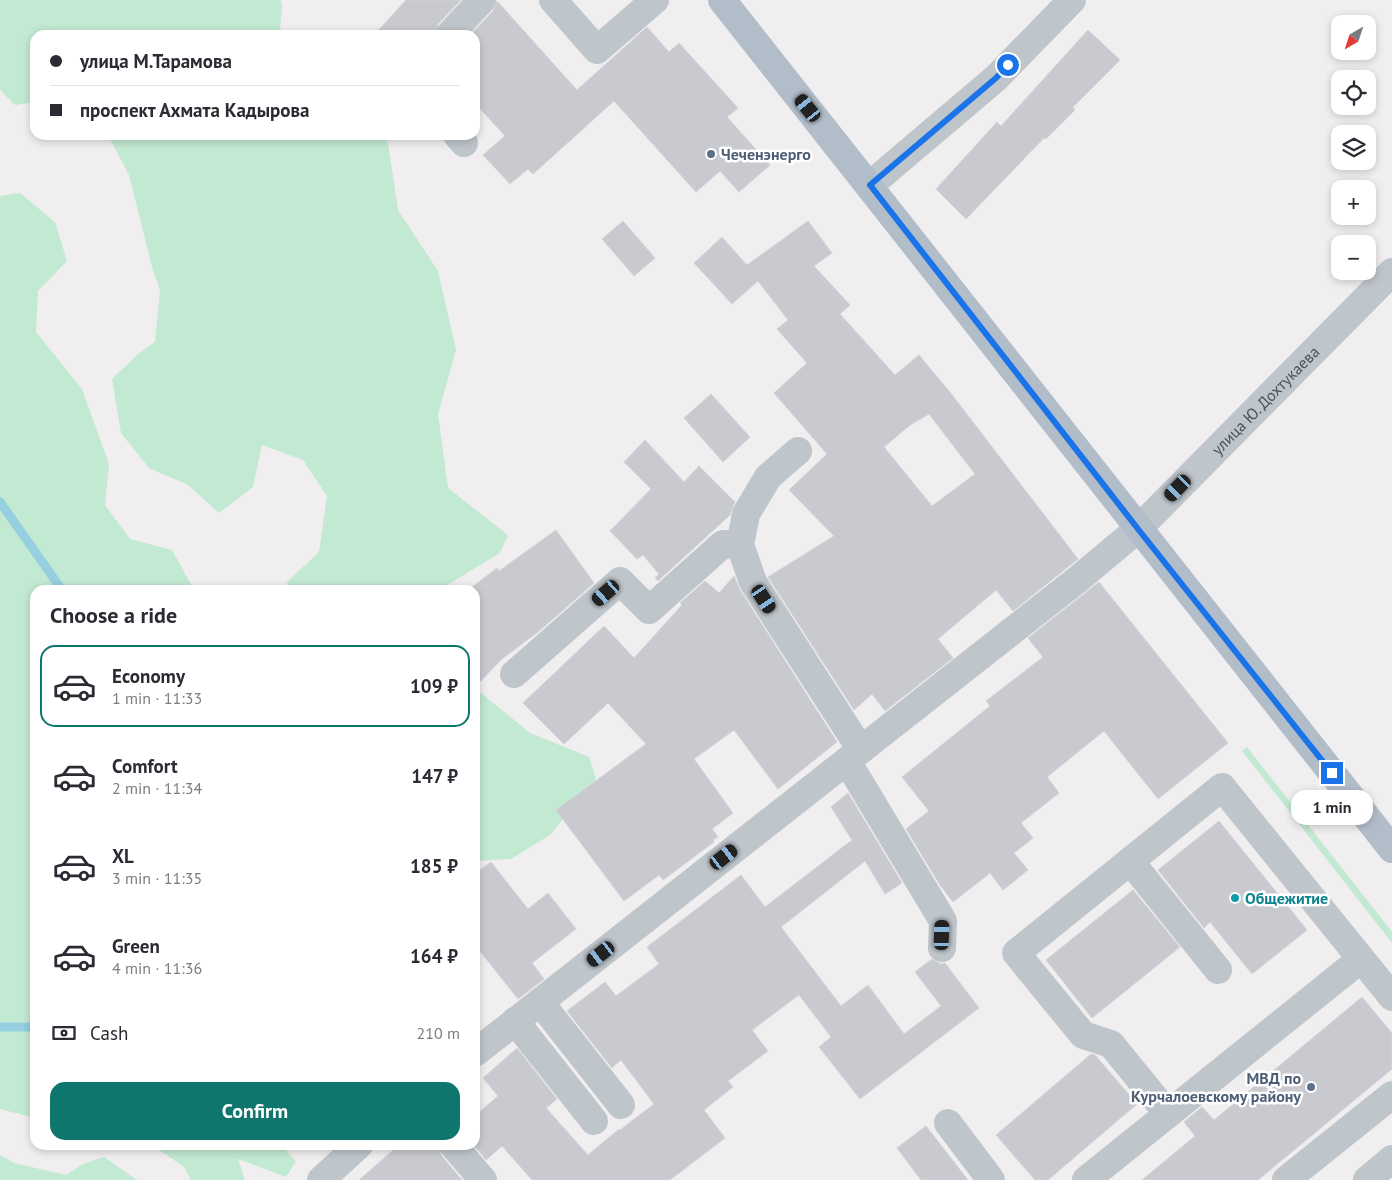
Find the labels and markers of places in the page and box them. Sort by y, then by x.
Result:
place label: Чеченэнерго [721,144,811,164]
marker: Чеченэнерго [705,148,717,160]
place label: Общежитие [1245,888,1328,908]
marker: Общежитие [1229,892,1241,904]
place label: МВД по Курчалоевскому району [1131,1068,1301,1106]
marker: МВД по Курчалоевскому району [1305,1081,1317,1093]

